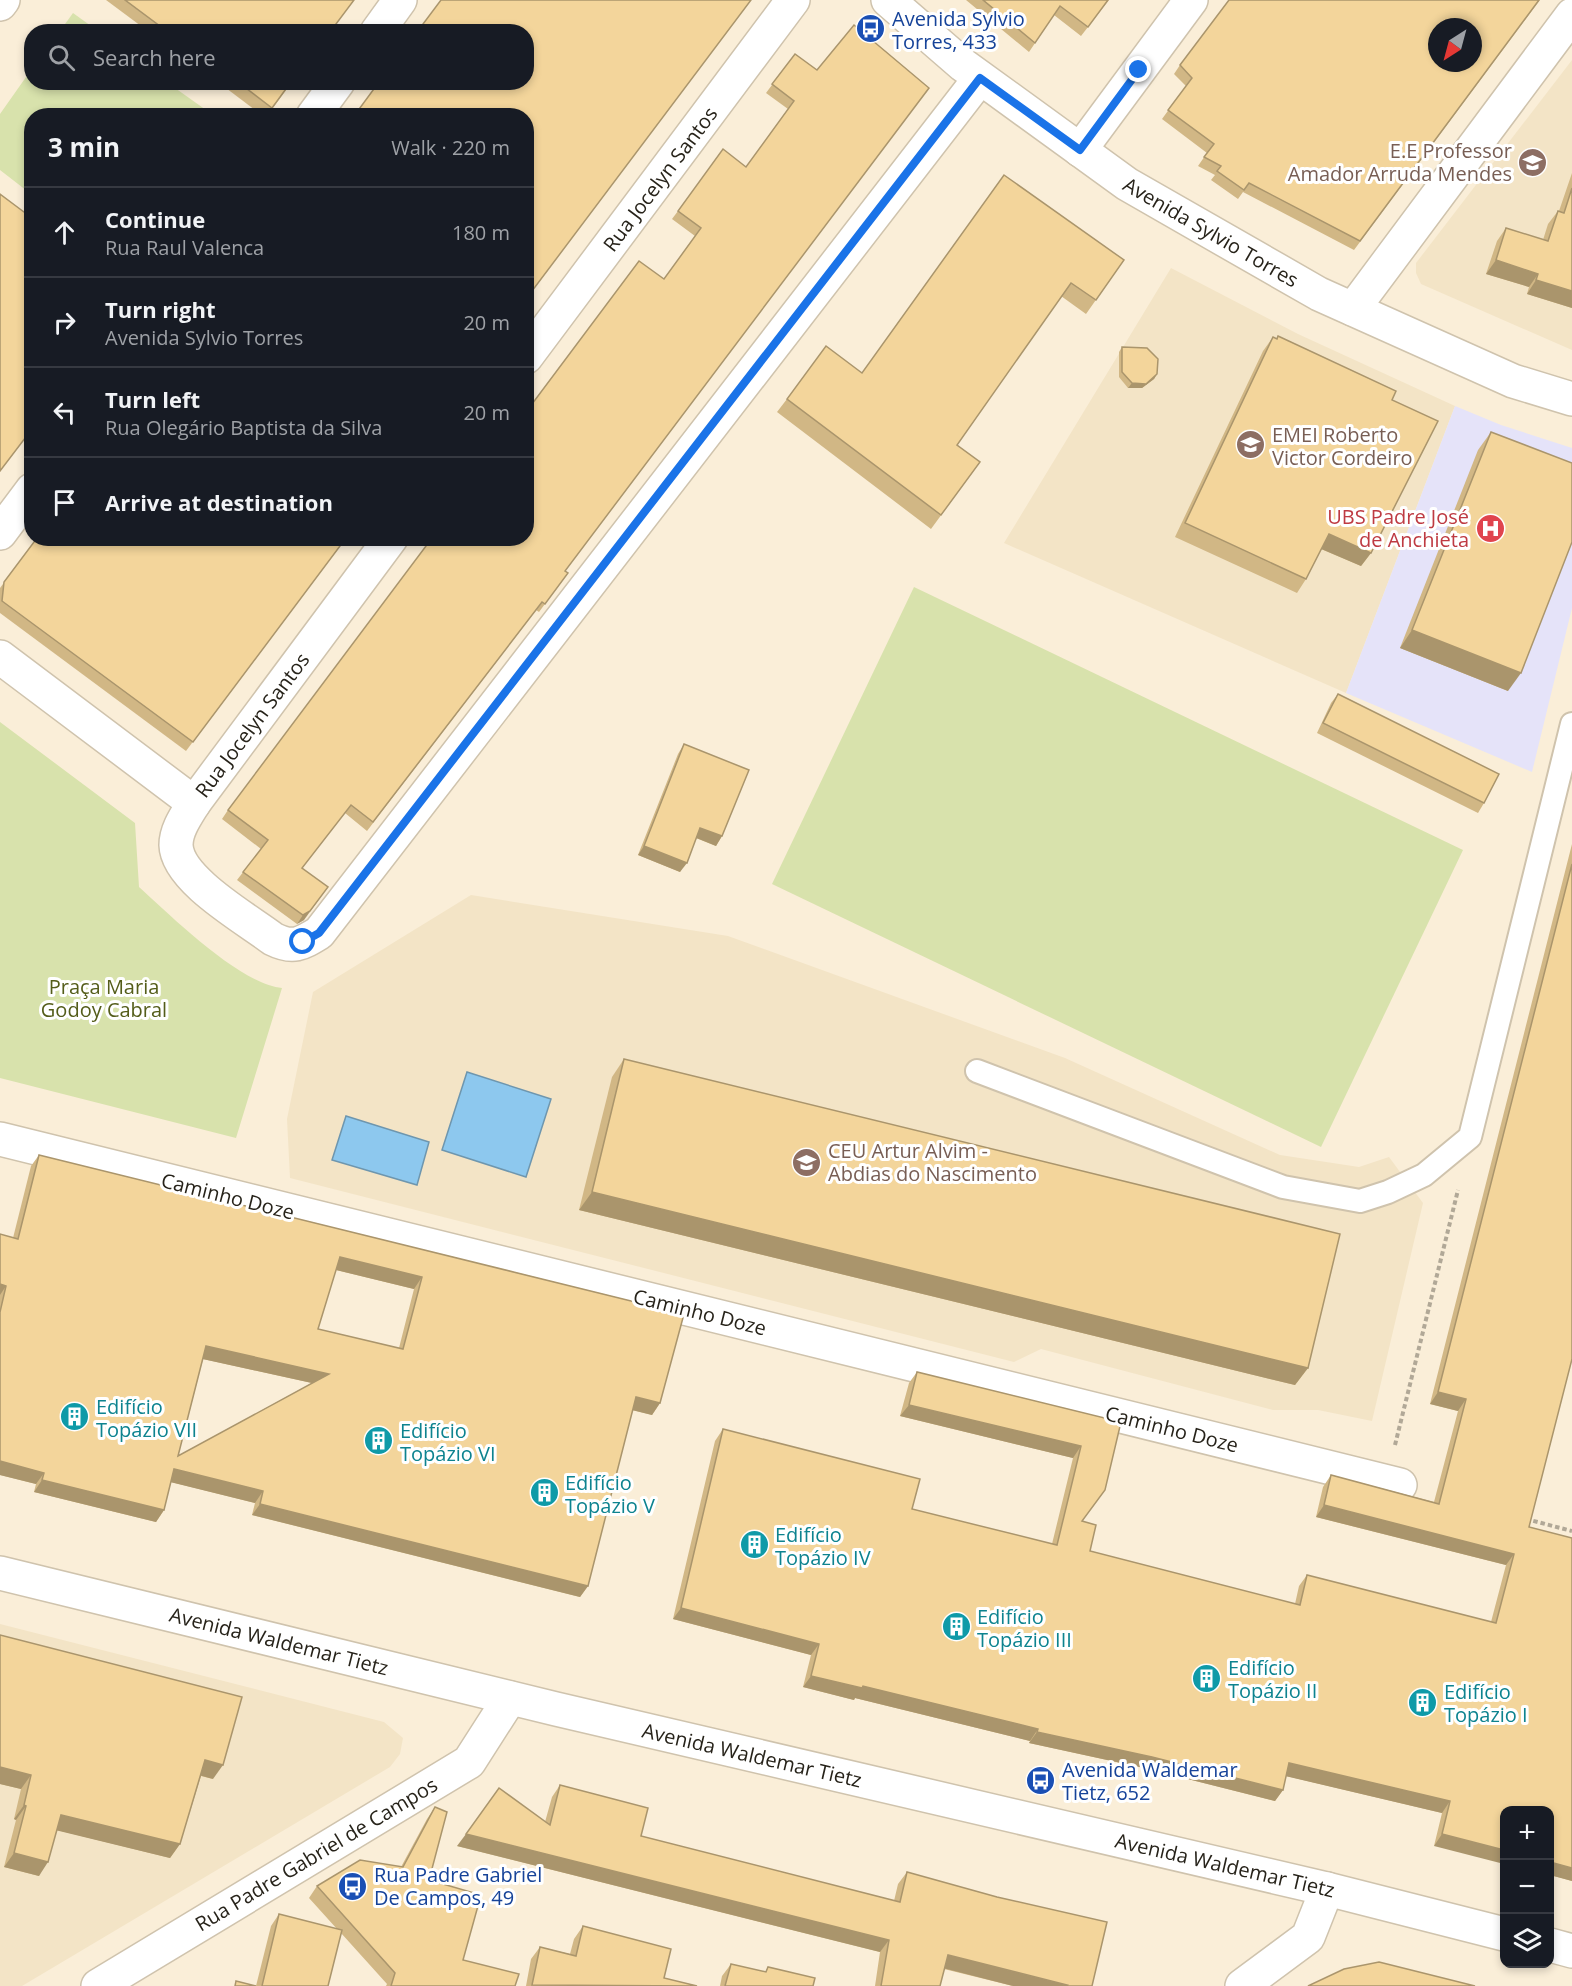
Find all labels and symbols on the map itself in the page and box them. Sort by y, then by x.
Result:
place label: Avenida Sylvio Torres, 433 [892,5,1025,55]
bus stop icon: Avenida Sylvio Torres, 433 [855,13,887,45]
north arrow [1428,18,1482,72]
route end [1125,56,1151,82]
street label: Rua Jocelyn Santos [597,101,723,257]
place label: E.E Professor Amador Arruda Mendes [1288,137,1512,187]
school or university icon: E.E Professor Amador Arruda Mendes [1517,146,1549,178]
street label: Avenida Sylvio Torres [1118,171,1304,293]
place label: EMEI Roberto Victor Cordeiro [1272,421,1413,471]
school or university icon: EMEI Roberto Victor Cordeiro [1235,429,1267,461]
place label: UBS Padre José de Anchieta [1327,503,1469,553]
hospital icon: UBS Padre José de Anchieta [1474,512,1506,544]
street label: Rua Jocelyn Santos [189,647,315,803]
route start [289,928,315,954]
park label: Praça Maria Godoy Cabral [41,973,167,1023]
place label: CEU Artur Alvim - Abdias do Nascimento [828,1137,1037,1187]
school or university icon: CEU Artur Alvim - Abdias do Nascimento [791,1146,823,1178]
street label: Caminho Doze [159,1166,297,1226]
street label: Caminho Doze [631,1282,769,1342]
place label: Edifício Topázio VII [96,1393,197,1443]
street label: Caminho Doze [1103,1399,1241,1459]
building icon: Edifício Topázio VII [59,1401,91,1433]
place label: Edifício Topázio VI [400,1417,496,1467]
building icon: Edifício Topázio VI [363,1425,395,1457]
place label: Edifício Topázio V [565,1469,655,1519]
building icon: Edifício Topázio V [528,1477,560,1509]
place label: Edifício Topázio IV [775,1521,871,1571]
building icon: Edifício Topázio IV [738,1529,770,1561]
street label: Avenida Waldemar Tietz [167,1601,391,1681]
place label: Edifício Topázio III [977,1603,1072,1653]
building icon: Edifício Topázio III [940,1611,972,1643]
place label: Edifício Topázio II [1228,1654,1317,1704]
building icon: Edifício Topázio II [1191,1663,1223,1695]
place label: Edifício Topázio I [1444,1678,1528,1728]
building icon: Edifício Topázio I [1407,1687,1439,1719]
street label: Avenida Waldemar Tietz [640,1717,864,1793]
place label: Avenida Waldemar Tietz, 652 [1062,1756,1238,1806]
bus stop icon: Avenida Waldemar Tietz, 652 [1025,1765,1057,1797]
street label: Rua Padre Gabriel de Campos [190,1771,442,1937]
street label: Avenida Waldemar Tietz [1113,1827,1337,1903]
place label: Rua Padre Gabriel De Campos, 49 [374,1861,542,1911]
bus stop icon: Rua Padre Gabriel De Campos, 49 [337,1870,369,1902]

